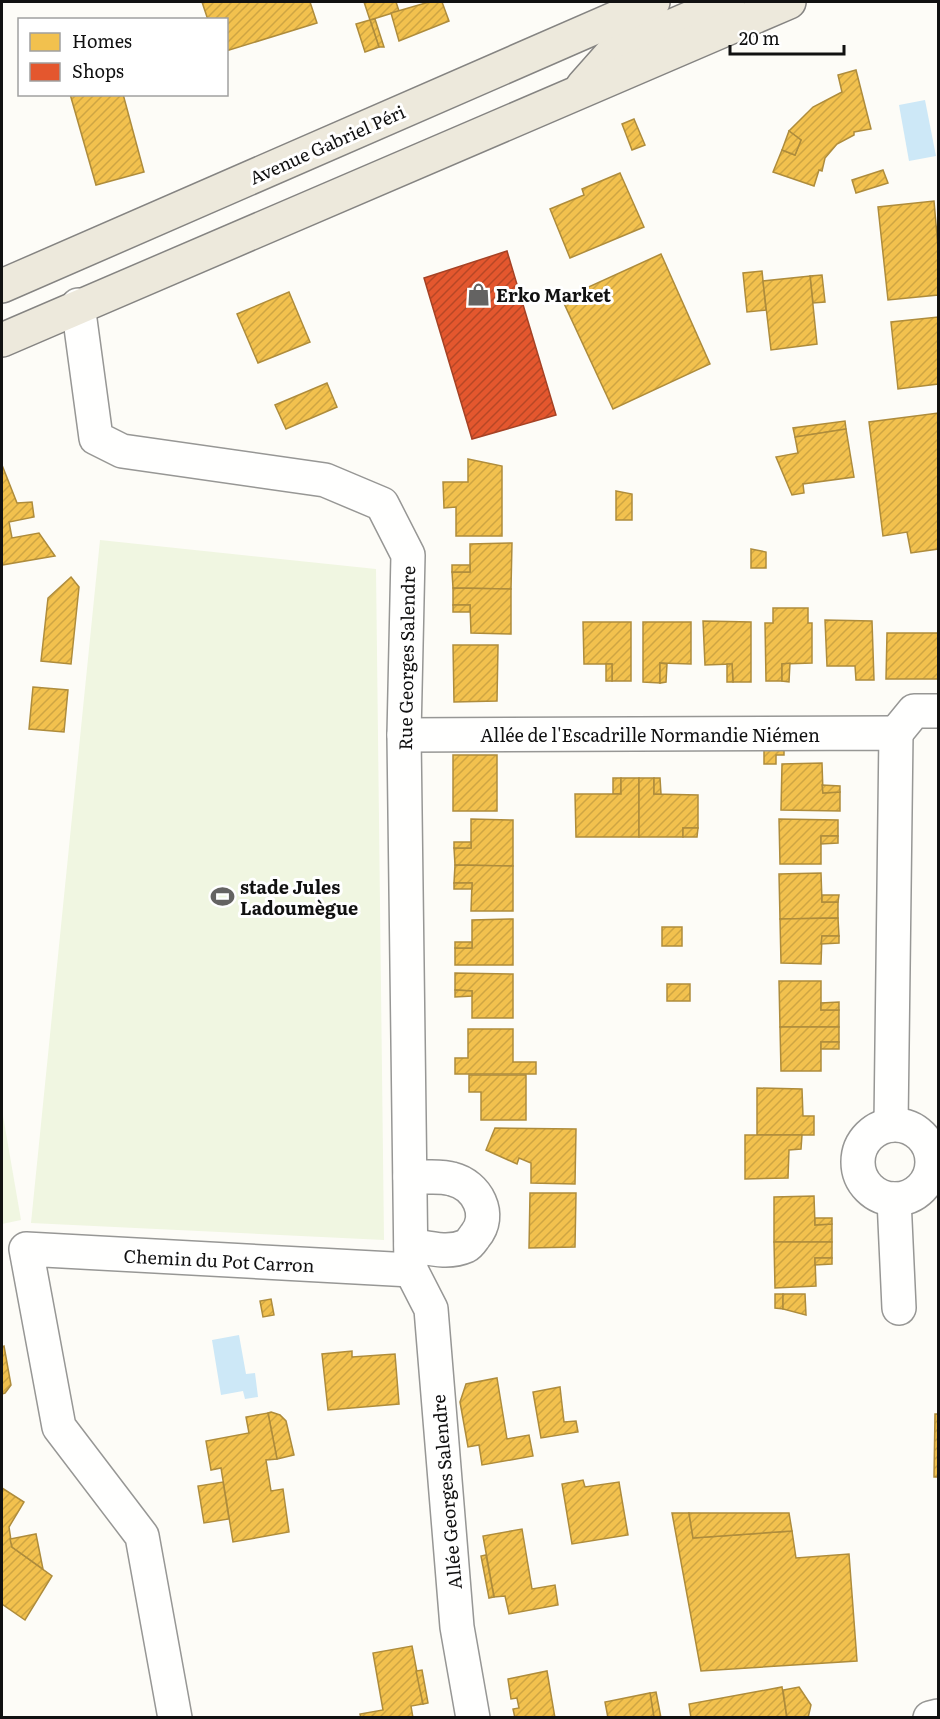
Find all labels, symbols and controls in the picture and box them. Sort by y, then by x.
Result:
legend [18,18,228,96]
scale bar [730,18,844,56]
text: 20 m [739,24,780,51]
text: Homes [72,27,132,54]
text: Shops [72,57,124,84]
street label: Avenue Gabriel Péri [245,98,409,190]
shop icon: Erko Market [465,281,491,307]
place label: Erko Market [496,281,611,308]
street label: Rue Georges Salendre [391,566,421,750]
street label: Allée de l'Escadrille Normandie Niémen [480,721,820,748]
place label: stade Jules Ladoumègue [240,873,358,921]
sports icon: stade Jules Ladoumègue [209,883,235,909]
street label: Chemin du Pot Carron [123,1242,315,1278]
street label: Allée Georges Salendre [424,1394,468,1590]

